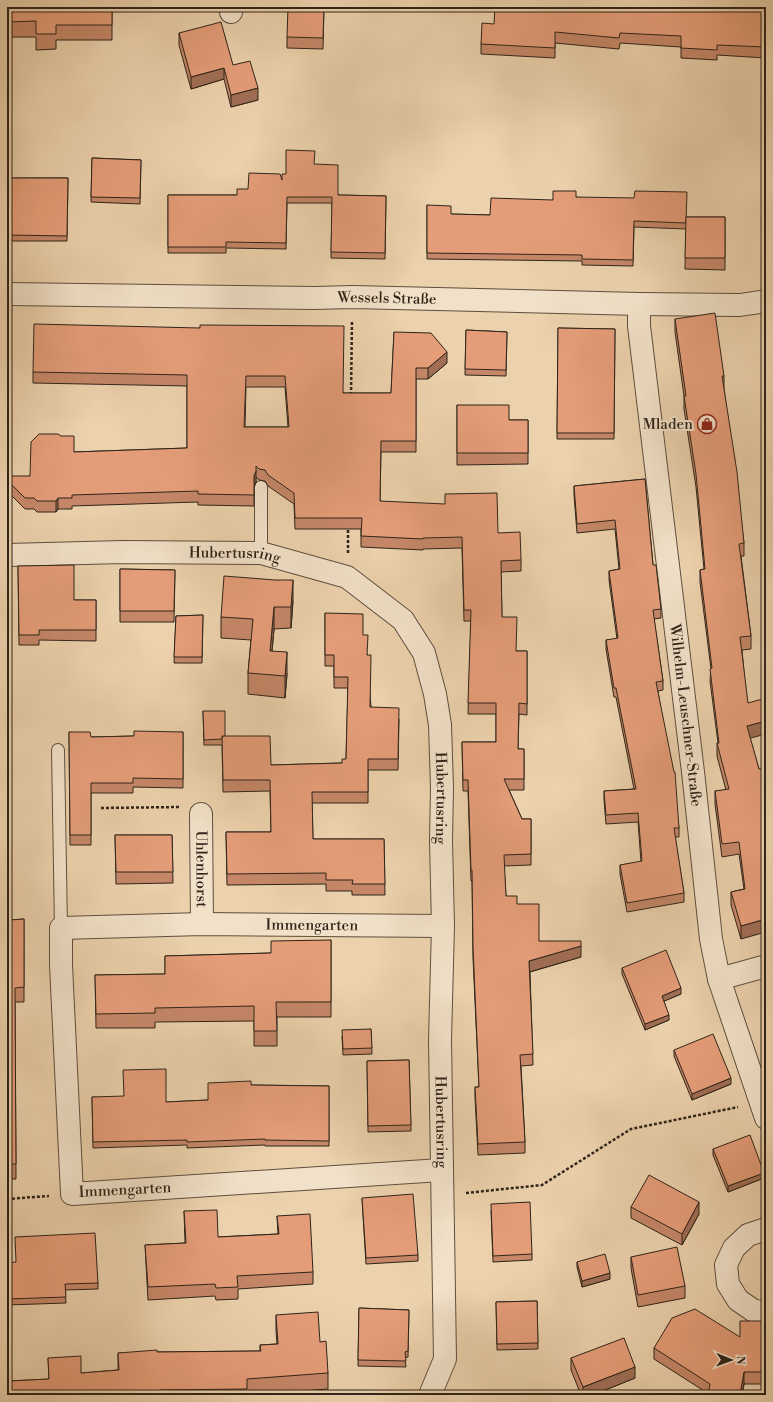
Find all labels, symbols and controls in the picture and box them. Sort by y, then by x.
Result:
street label: Wessels Straße [336,287,437,309]
shop icon: Mladen [696,413,718,435]
place label: Mladen [643,415,693,434]
street label: Hubertusring [189,543,283,568]
street label: Wilhelm-Leuschner-Straße [666,622,706,808]
street label: Hubertusring [431,752,452,845]
street label: Uhlenhorst [192,830,211,908]
street label: Immengarten [266,915,358,935]
street label: Hubertusring [431,1076,452,1169]
street label: Immengarten [78,1178,172,1202]
north arrow [711,1340,751,1380]
text: N [733,1356,747,1365]

